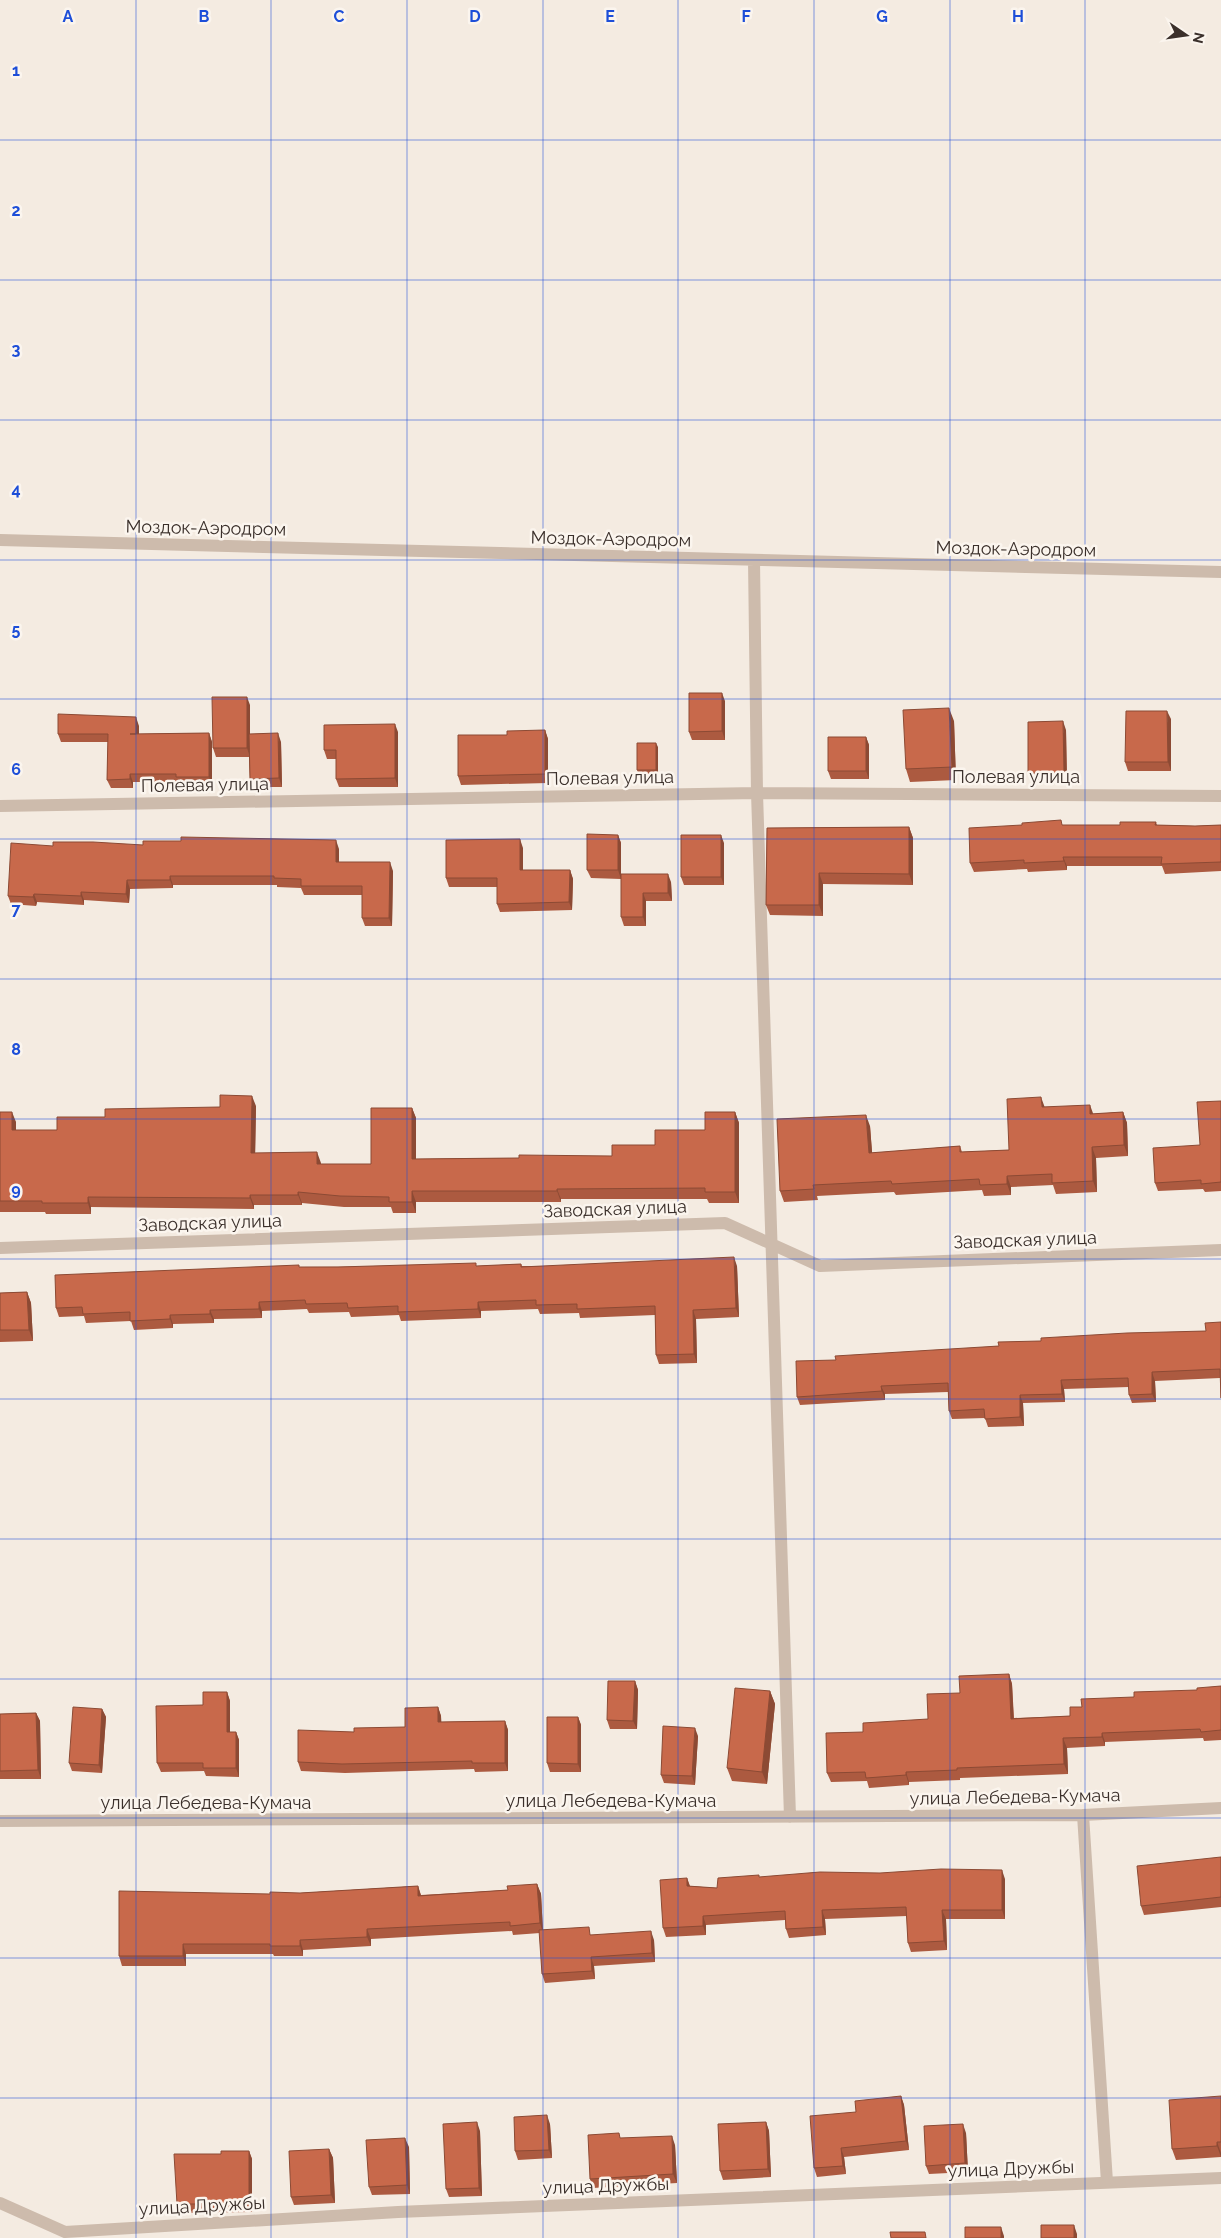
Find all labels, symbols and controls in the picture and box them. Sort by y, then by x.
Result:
text: A [63,7,74,26]
text: B [199,7,210,26]
text: C [334,7,345,26]
text: D [469,7,481,26]
text: E [605,7,615,26]
text: F [741,7,751,26]
text: G [876,7,888,26]
text: H [1012,7,1024,26]
north arrow [1161,10,1211,60]
text: N [1190,31,1208,45]
text: 1 [12,61,20,80]
text: 2 [11,201,21,220]
text: 3 [12,340,21,359]
text: 4 [11,480,21,499]
street label: Моздок-Аэродром [126,516,286,539]
street label: Моздок-Аэродром [531,527,691,550]
street label: Моздок-Аэродром [936,537,1096,560]
text: 5 [12,620,21,639]
text: 6 [11,760,21,779]
street label: Полевая улица [546,766,674,789]
street label: Полевая улица [952,766,1080,787]
street label: Полевая улица [141,773,269,796]
text: 7 [12,900,21,919]
text: 8 [11,1040,21,1059]
text: 9 [11,1180,21,1199]
street label: Заводская улица [543,1195,687,1222]
street label: Заводская улица [138,1209,282,1236]
street label: Заводская улица [953,1226,1097,1253]
street label: улица Лебедева-Кумача [909,1784,1121,1809]
street label: улица Лебедева-Кумача [506,1790,716,1811]
street label: улица Лебедева-Кумача [101,1792,311,1813]
street label: улица Дружбы [947,2156,1075,2181]
street label: улица Дружбы [542,2173,670,2198]
street label: улица Дружбы [138,2192,266,2219]

